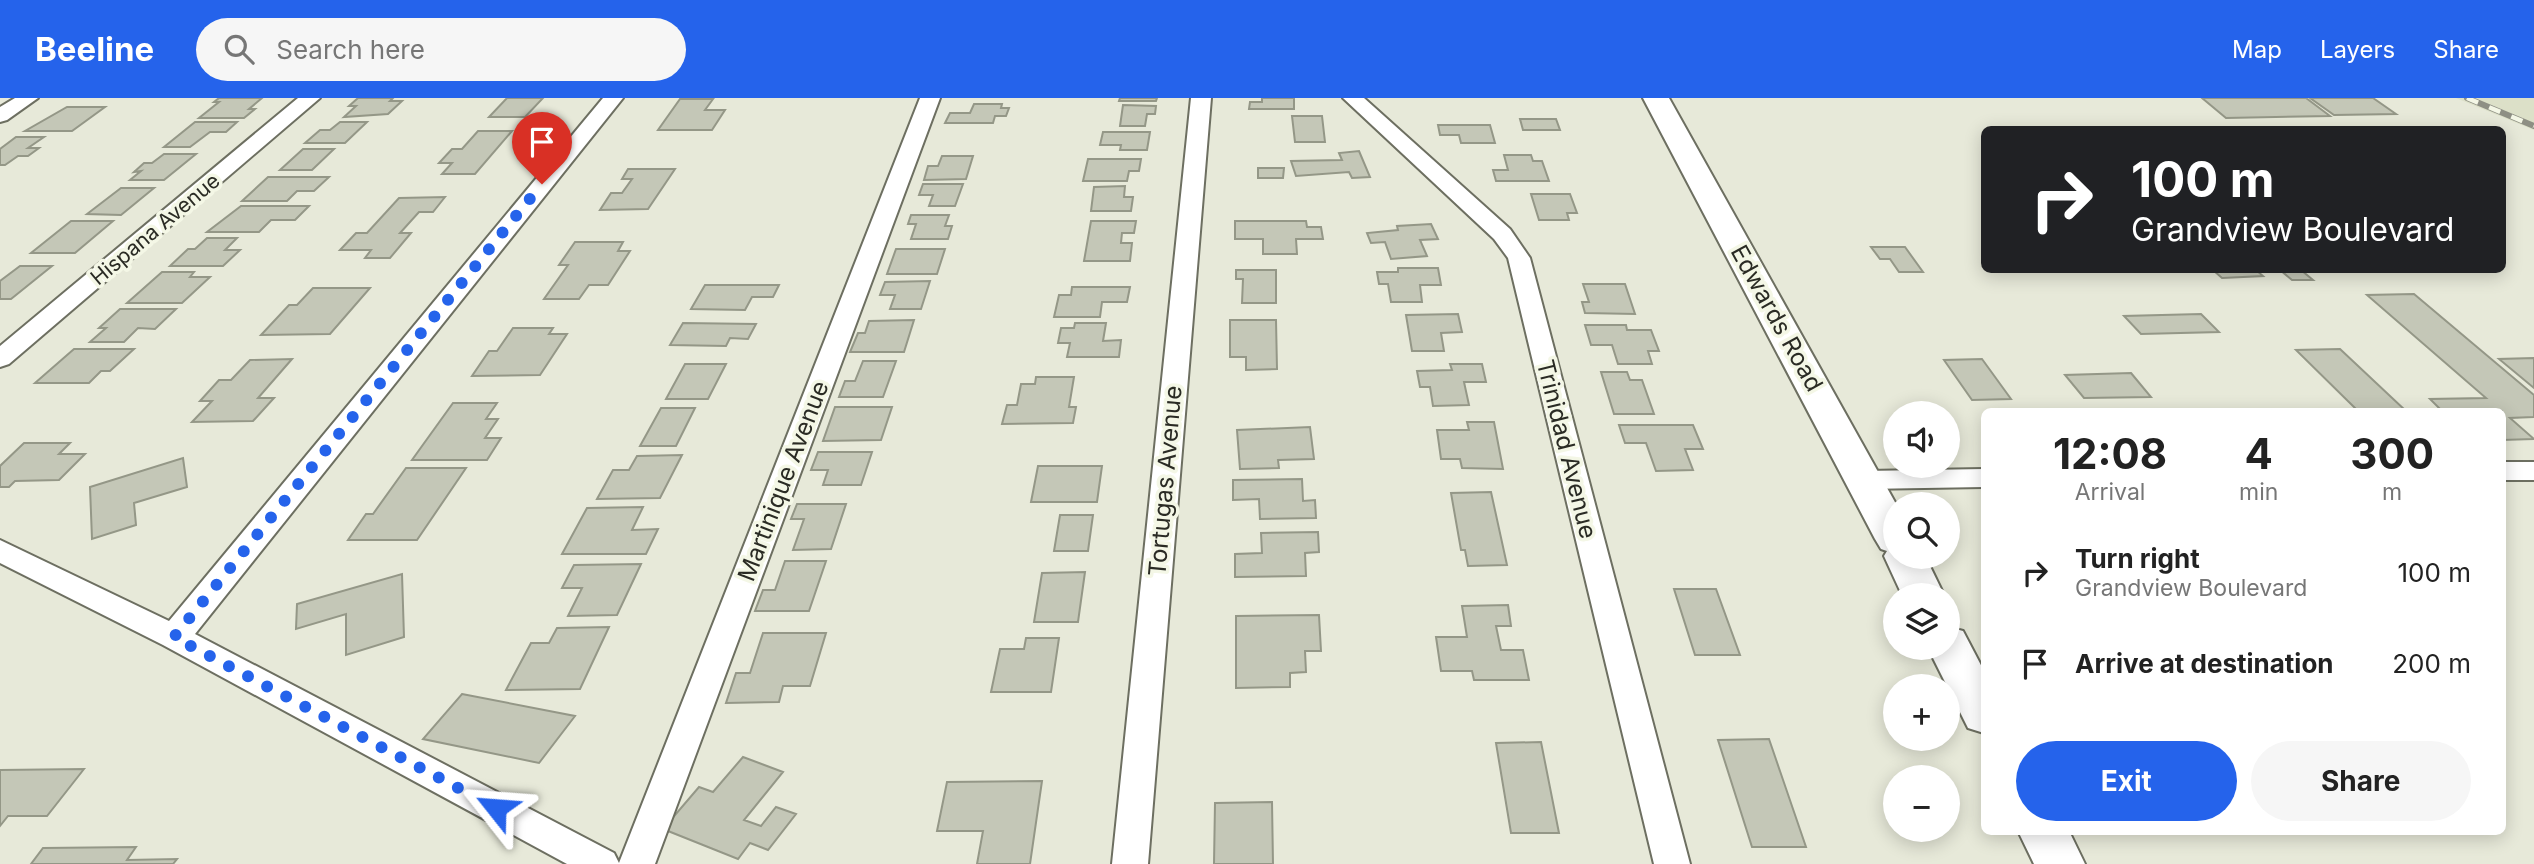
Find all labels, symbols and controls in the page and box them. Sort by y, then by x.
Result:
search box [196,18,686,81]
text: Beeline [35,29,154,69]
icon: search [220,30,258,68]
text: Search here [276,34,425,65]
text: Map [2232,35,2282,64]
text: Layers [2320,35,2395,64]
text: Share [2433,35,2499,64]
pin [512,112,572,184]
icon: arrive [523,123,561,161]
text: 100 m [2131,150,2275,209]
icon: right [2016,154,2107,245]
street label: Hispana Avenue [85,168,225,290]
text: Grandview Boulevard [2131,210,2454,249]
street label: Edwards Road [1725,240,1829,396]
street label: Trinidad Avenue [1531,357,1603,541]
street label: Martinique Avenue [731,377,835,585]
street label: Tortugas Avenue [1142,384,1188,578]
map controls [1883,401,1960,842]
button: sound [1883,401,1960,478]
text: 12:08 [2053,428,2167,479]
text: 4 [2245,428,2273,479]
text: 300 [2350,428,2434,479]
text: Arrival [2075,478,2145,506]
text: min [2239,478,2278,506]
text: m [2382,478,2402,506]
button: search [1883,492,1960,569]
text: Turn right [2075,543,2200,574]
icon: right [2016,554,2054,592]
text: 100 m [2398,557,2471,588]
text: Grandview Boulevard [2075,574,2307,602]
button: layers [1883,583,1960,660]
icon: arrive [2016,645,2054,683]
text: Arrive at destination [2075,648,2334,679]
text: 200 m [2392,648,2471,679]
button: + [1883,674,1960,751]
button: Exit [2016,741,2237,821]
button: Share [2251,741,2471,821]
button: − [1883,765,1960,842]
position arrow [459,771,533,845]

